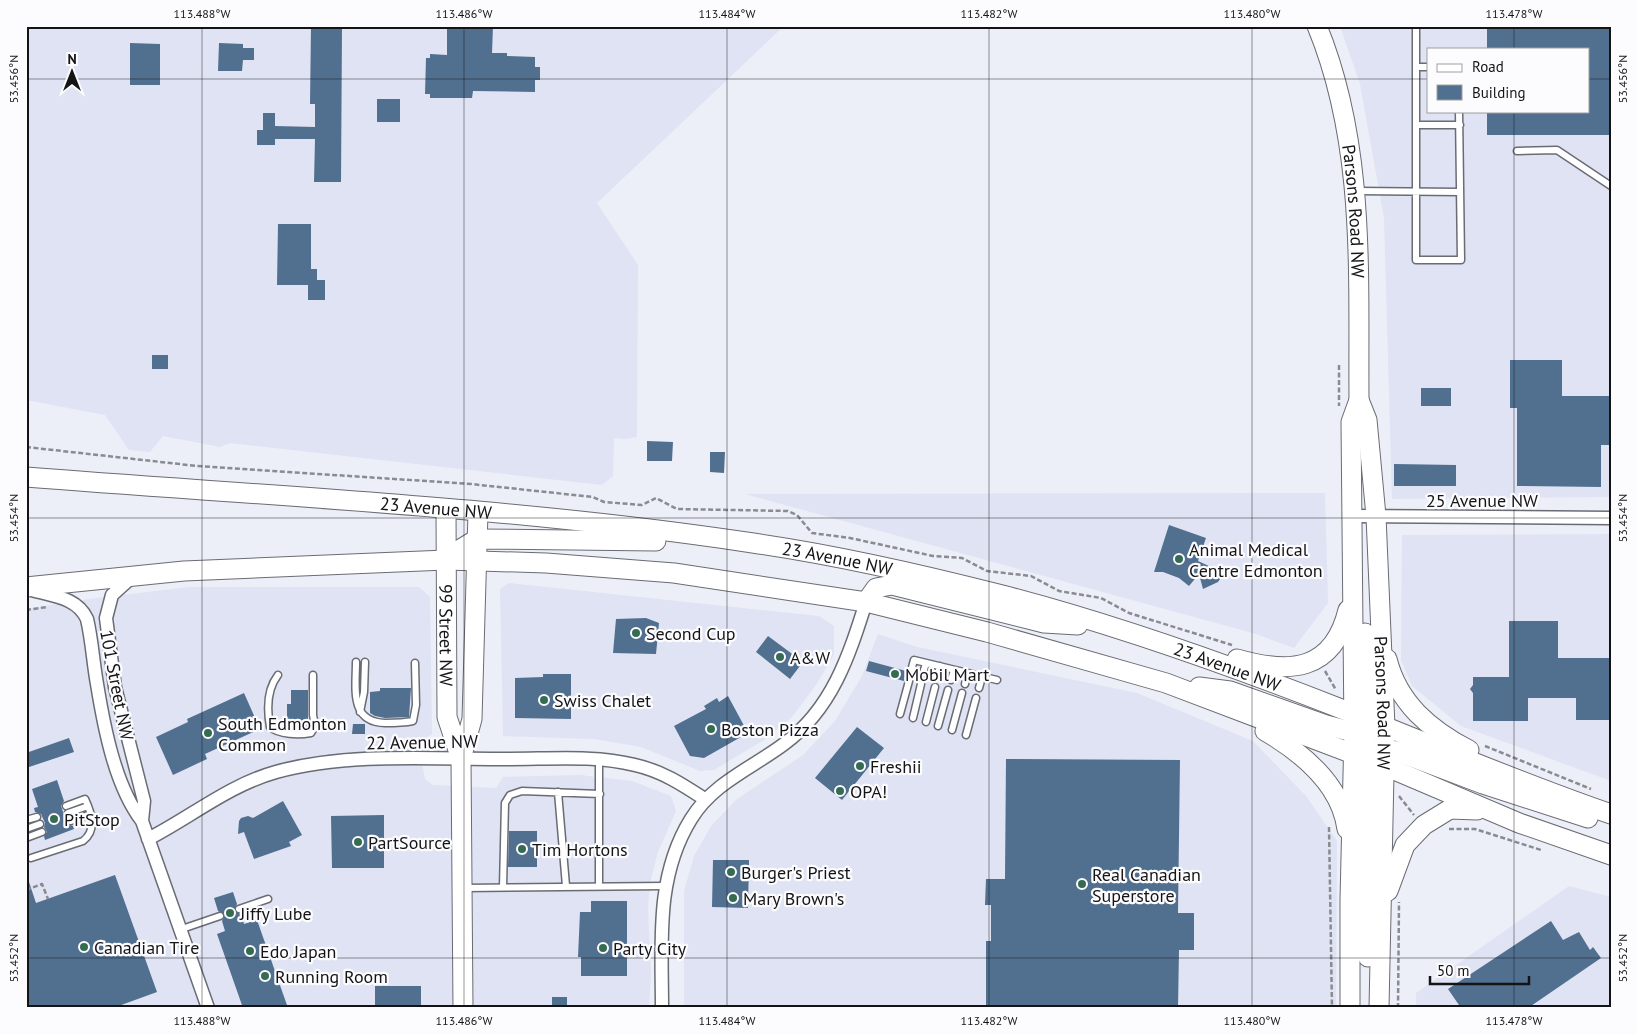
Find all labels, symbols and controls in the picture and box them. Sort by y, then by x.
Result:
text: 113.488°W [174,6,230,21]
text: 113.486°W [436,6,492,21]
text: 113.484°W [699,6,755,21]
text: 113.482°W [961,6,1017,21]
text: 113.480°W [1224,6,1280,21]
text: 113.478°W [1486,6,1542,21]
north arrow [48,48,98,98]
legend [1427,48,1590,112]
text: N [67,50,77,68]
text: 53.456°N [6,55,21,103]
text: 53.456°N [1615,55,1630,103]
text: Road [1472,57,1504,76]
text: Building [1472,83,1526,102]
street label: Parsons Road NW [1338,143,1370,278]
street label: 25 Avenue NW [1426,489,1538,512]
street label: 23 Avenue NW [379,491,493,524]
text: 53.454°N [6,494,21,542]
text: 53.454°N [1615,494,1630,542]
street label: 23 Avenue NW [781,536,895,580]
place label: Animal Medical Centre Edmonton [1189,538,1323,582]
marker: Animal Medical Centre Edmonton [1173,553,1185,565]
street label: 99 Street NW [435,584,458,686]
place label: Second Cup [646,622,736,645]
marker: Second Cup [630,627,642,639]
street label: 101 Street NW [95,628,139,742]
street label: Parsons Road NW [1370,635,1397,770]
street label: 23 Avenue NW [1171,636,1284,696]
place label: A&W [790,646,830,669]
marker: A&W [774,651,786,663]
place label: Mobil Mart [905,663,989,686]
marker: Mobil Mart [889,668,901,680]
place label: Swiss Chalet [554,689,651,712]
marker: Swiss Chalet [538,694,550,706]
place label: South Edmonton Common [218,712,347,756]
place label: Boston Pizza [721,718,819,741]
marker: Boston Pizza [705,723,717,735]
marker: South Edmonton Common [202,727,214,739]
street label: 22 Avenue NW [366,730,478,754]
place label: Freshii [870,755,922,778]
marker: Freshii [854,760,866,772]
place label: OPA! [850,780,887,803]
marker: OPA! [834,785,846,797]
place label: PitStop [64,808,120,831]
marker: PitStop [48,813,60,825]
place label: PartSource [368,831,451,854]
marker: PartSource [352,836,364,848]
place label: Tim Hortons [532,838,628,861]
marker: Tim Hortons [516,843,528,855]
place label: Burger's Priest [741,861,851,884]
place label: Real Canadian Superstore [1092,863,1201,907]
marker: Burger's Priest [725,866,737,878]
marker: Real Canadian Superstore [1076,878,1088,890]
place label: Mary Brown's [743,887,844,910]
marker: Mary Brown's [727,892,739,904]
place label: Jiffy Lube [239,902,312,925]
marker: Jiffy Lube [224,907,236,919]
text: 53.452°N [6,934,21,982]
text: 53.452°N [1615,934,1630,982]
place label: Canadian Tire [94,936,199,959]
place label: Party City [613,937,687,960]
place label: Edo Japan [260,940,336,963]
marker: Canadian Tire [78,941,90,953]
marker: Party City [597,942,609,954]
marker: Edo Japan [244,945,256,957]
scale bar [1430,954,1528,986]
text: 50 m [1437,961,1470,980]
place label: Running Room [275,965,388,988]
marker: Running Room [259,970,271,982]
text: 113.488°W [174,1013,230,1028]
text: 113.486°W [436,1013,492,1028]
text: 113.484°W [699,1013,755,1028]
text: 113.482°W [961,1013,1017,1028]
text: 113.480°W [1224,1013,1280,1028]
text: 113.478°W [1486,1013,1542,1028]

